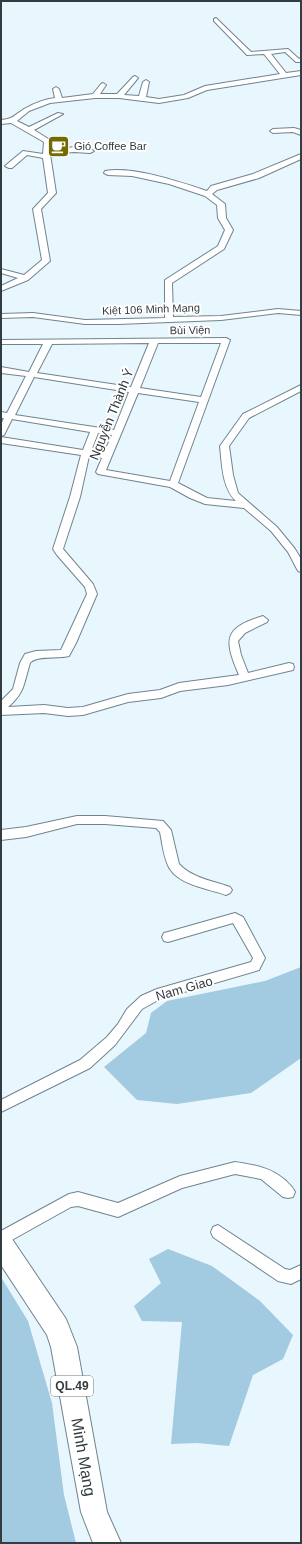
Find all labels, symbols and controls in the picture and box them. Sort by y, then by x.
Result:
cafe icon: Gió Coffee Bar [46,133,72,159]
place label: Gió Coffee Bar [74,140,147,152]
street label: Kiệt 106 Minh Mạng [102,301,200,317]
street label: Bùi Viện [170,324,210,336]
street label: Nguyễn Thành Ý [86,366,137,462]
street label: Nam Giao [154,973,214,1004]
road number: QL.49 [51,1376,93,1396]
street label: Minh Mạng [68,1417,99,1498]

